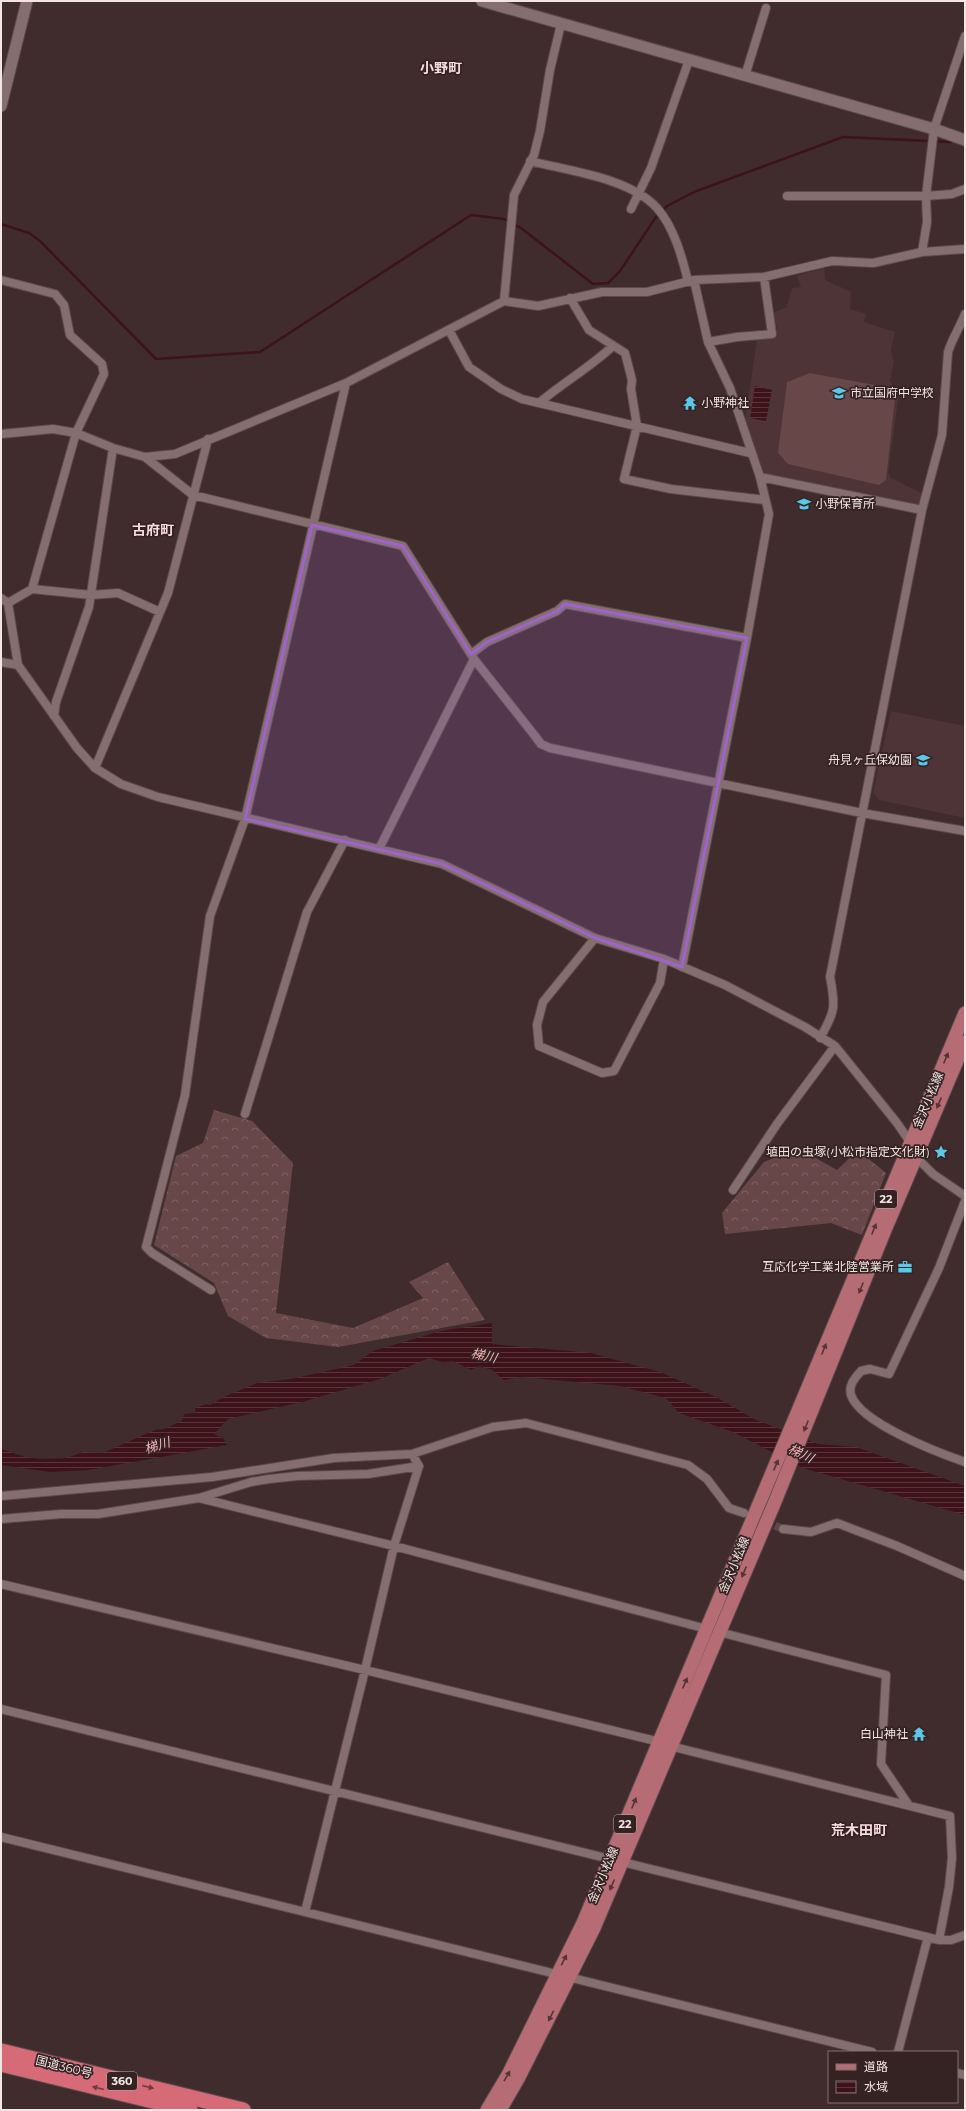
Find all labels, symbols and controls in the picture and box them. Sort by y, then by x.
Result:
district label: 小野町 [420,59,462,77]
school or university icon: 市立国府中学校 [831,385,847,401]
place label: 市立国府中学校 [850,385,934,400]
temple icon: 小野神社 [682,395,698,411]
place label: 小野神社 [701,395,749,410]
school or university icon: 小野保育所 [796,496,812,512]
place label: 小野保育所 [815,496,875,511]
district label: 古府町 [132,521,174,539]
place label: 舟見ヶ丘保幼園 [828,752,912,767]
school or university icon: 舟見ヶ丘保幼園 [915,752,931,768]
one-way arrow [943,1052,949,1063]
street label: 金沢小松線 [909,1069,946,1130]
one-way arrow [936,1098,942,1109]
place label: 埴田の虫塚(小松市指定文化財) [766,1144,930,1159]
place icon: 埴田の虫塚(小松市指定文化財) [933,1144,949,1160]
road number: 22 [875,1190,897,1208]
one-way arrow [870,1223,877,1235]
place label: 互応化学工業北陸営業所 [762,1259,894,1274]
office icon: 互応化学工業北陸営業所 [897,1259,913,1275]
one-way arrow [858,1282,864,1294]
one-way arrow [822,1343,828,1355]
water label: 梯川 [470,1344,500,1366]
one-way arrow [802,1420,808,1432]
water label: 梯川 [142,1433,174,1456]
water label: 梯川 [786,1440,818,1467]
one-way arrow [773,1459,779,1470]
street label: 金沢小松線 [715,1534,752,1595]
one-way arrow [741,1567,747,1579]
one-way arrow [682,1677,688,1689]
place label: 白山神社 [860,1726,908,1741]
temple icon: 白山神社 [911,1726,927,1742]
one-way arrow [631,1797,637,1808]
road number: 22 [614,1815,636,1833]
district label: 荒木田町 [831,1821,887,1839]
street label: 金沢小松線 [584,1844,621,1905]
one-way arrow [609,1880,615,1891]
one-way arrow [561,1954,567,1965]
one-way arrow [548,2010,554,2021]
legend [828,2051,958,2103]
street label: 国道360号 [34,2052,94,2081]
text: 道路 [864,2059,888,2074]
one-way arrow [503,2070,510,2082]
road number: 360 [107,2072,137,2090]
text: 水域 [864,2079,888,2094]
one-way arrow [92,2084,104,2090]
one-way arrow [142,2084,154,2090]

